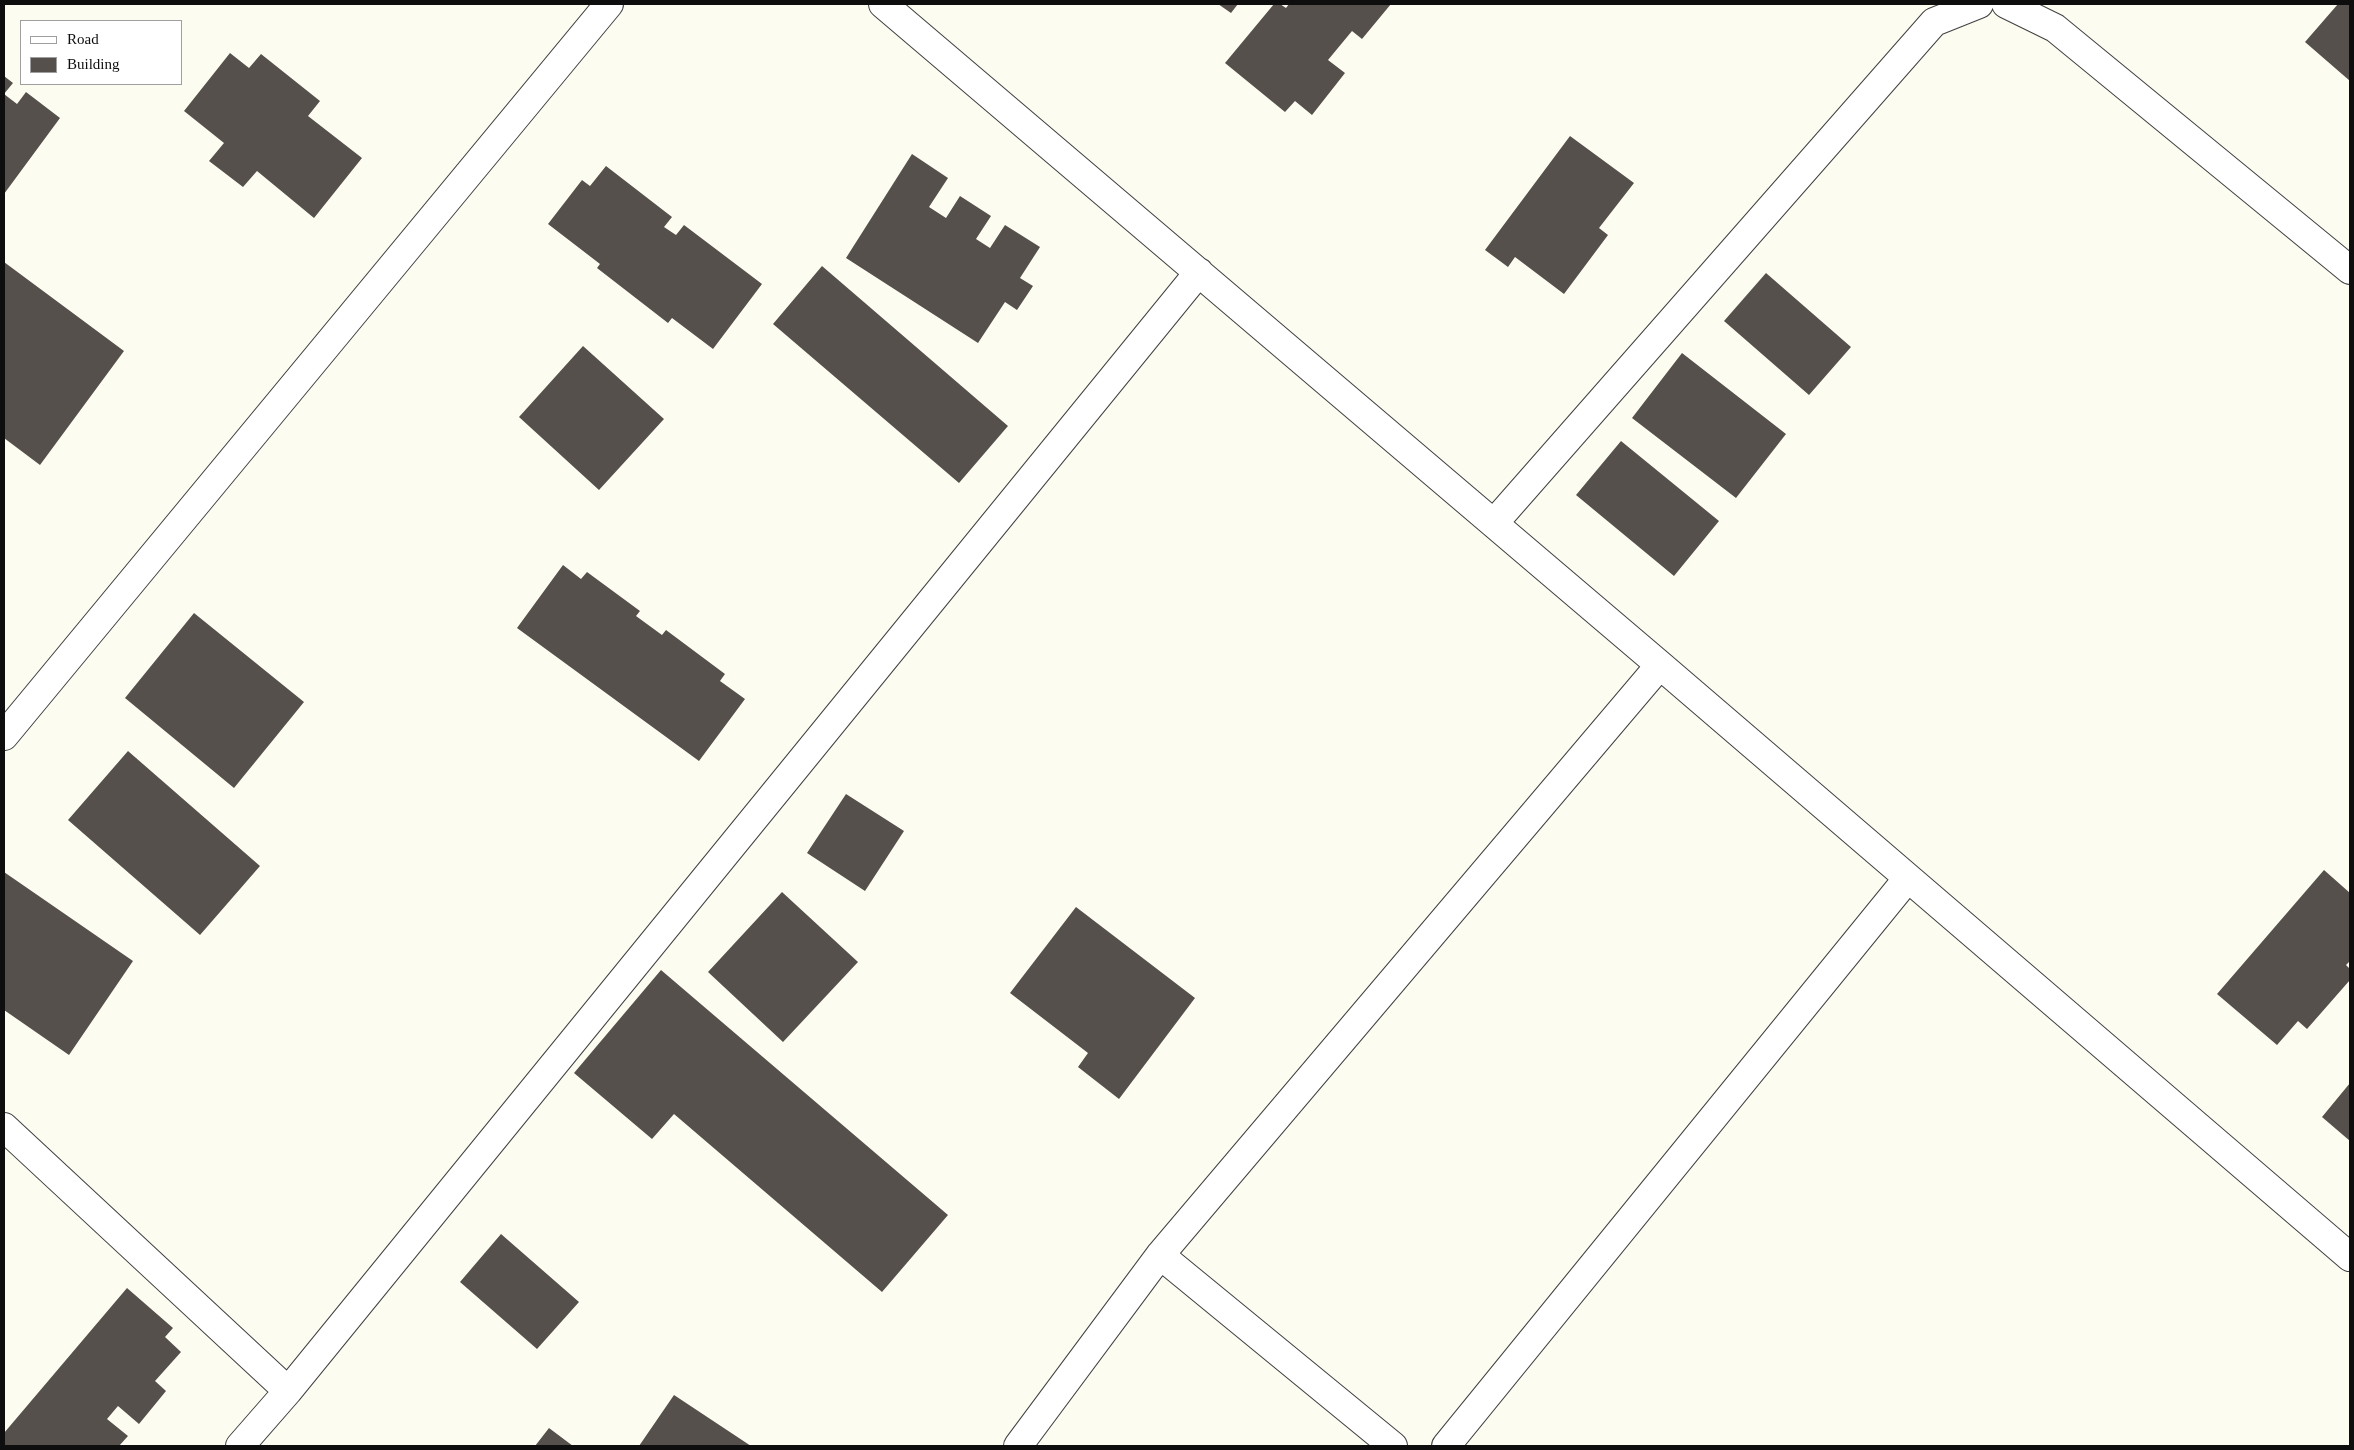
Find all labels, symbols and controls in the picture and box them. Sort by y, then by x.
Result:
legend [20,20,182,85]
text: Road [67,31,99,47]
text: Building [67,56,120,72]

